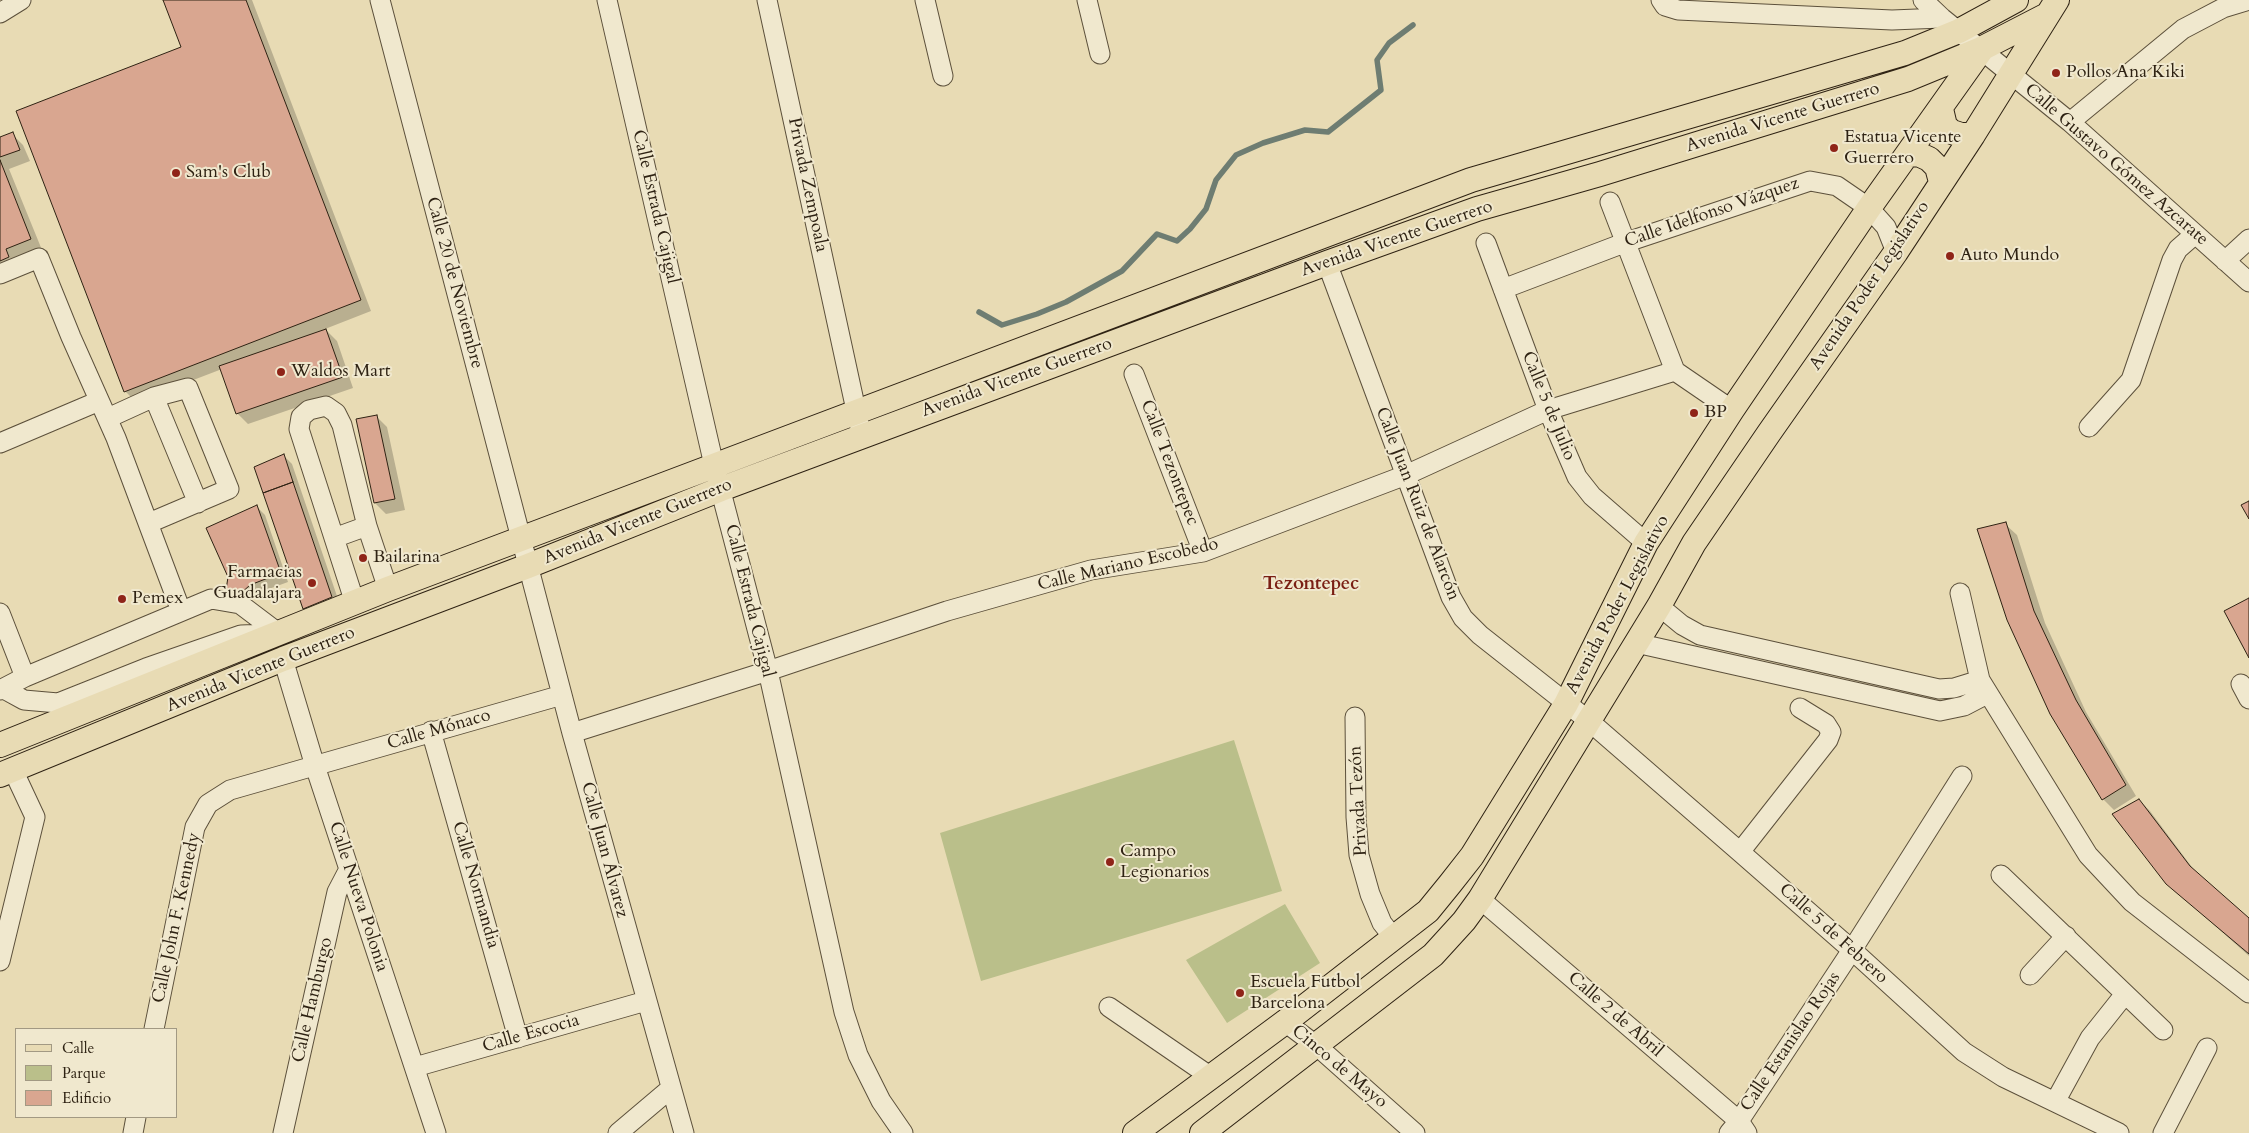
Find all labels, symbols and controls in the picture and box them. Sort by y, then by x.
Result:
place label: Pollos Ana Kiki [2066,62,2185,84]
marker: Pollos Ana Kiki [2050,67,2062,79]
street label: Avenida Vicente Guerrero [1684,78,1882,158]
street label: Calle Gustavo Gómez Azcarate [2020,79,2212,251]
street label: Privada Zempoala [782,116,832,254]
place label: Estatua Vicente Guerrero [1844,127,1962,170]
street label: Calle Estrada Cajigal [627,128,683,286]
marker: Estatua Vicente Guerrero [1828,142,1840,154]
place label: Sam's Club [186,162,271,184]
marker: Sam's Club [170,167,182,179]
street label: Calle Idelfonso Vázquez [1622,173,1802,253]
street label: Calle 20 de Noviembre [421,195,487,371]
street label: Avenida Vicente Guerrero [1298,196,1496,282]
street label: Avenida Poder Legislativo [1805,197,1935,375]
place label: Auto Mundo [1960,245,2059,267]
marker: Auto Mundo [1944,250,1956,262]
street label: Avenida Vicente Guerrero [919,333,1115,423]
street label: Calle 5 de Julio [1516,348,1580,464]
place label: Waldos Mart [291,361,390,383]
marker: Waldos Mart [275,366,287,378]
street label: Calle Tezontepec [1135,397,1203,529]
place label: BP [1704,402,1727,424]
street label: Calle Juan Ruiz de Alarcón [1370,404,1464,604]
marker: BP [1688,407,1700,419]
street label: Avenida Vicente Guerrero [541,474,735,570]
street label: Avenida Poder Legislativo [1562,512,1674,698]
street label: Calle Estrada Cajigal [720,522,778,680]
street label: Calle Mariano Escobedo [1036,534,1220,596]
place label: Bailarina [373,547,440,569]
marker: Bailarina [357,552,369,564]
place label: Farmacias Guadalajara [213,562,302,604]
district label: Tezontepec [1263,574,1359,596]
marker: Farmacias Guadalajara [306,577,318,589]
place label: Pemex [132,588,183,610]
marker: Pemex [116,593,128,605]
street label: Avenida Vicente Guerrero [164,622,358,718]
street label: Calle Mónaco [385,705,493,755]
street label: Privada Tezón [1345,745,1373,857]
street label: Calle Juan Álvarez [576,780,632,920]
street label: Calle Nueva Polonia [324,819,392,975]
street label: Calle Normandia [447,819,503,951]
street label: Calle John F. Kennedy [148,831,206,1005]
place label: Campo Legionarios [1120,841,1209,884]
marker: Campo Legionarios [1104,856,1116,868]
street label: Calle 5 de Febrero [1774,879,1892,989]
street label: Calle Hamburgo [288,935,338,1065]
street label: Calle 2 de Abril [1563,968,1667,1062]
street label: Calle Estanislao Rojas [1736,968,1846,1116]
place label: Escuela Futbol Barcelona [1250,972,1360,1014]
marker: Escuela Futbol Barcelona [1234,987,1246,999]
street label: Calle Escocia [480,1010,582,1058]
street label: Cinco de Mayo [1287,1021,1391,1113]
legend [15,1028,178,1118]
text: Calle [62,1038,94,1058]
text: Parque [62,1063,106,1083]
text: Edificio [62,1088,111,1108]

